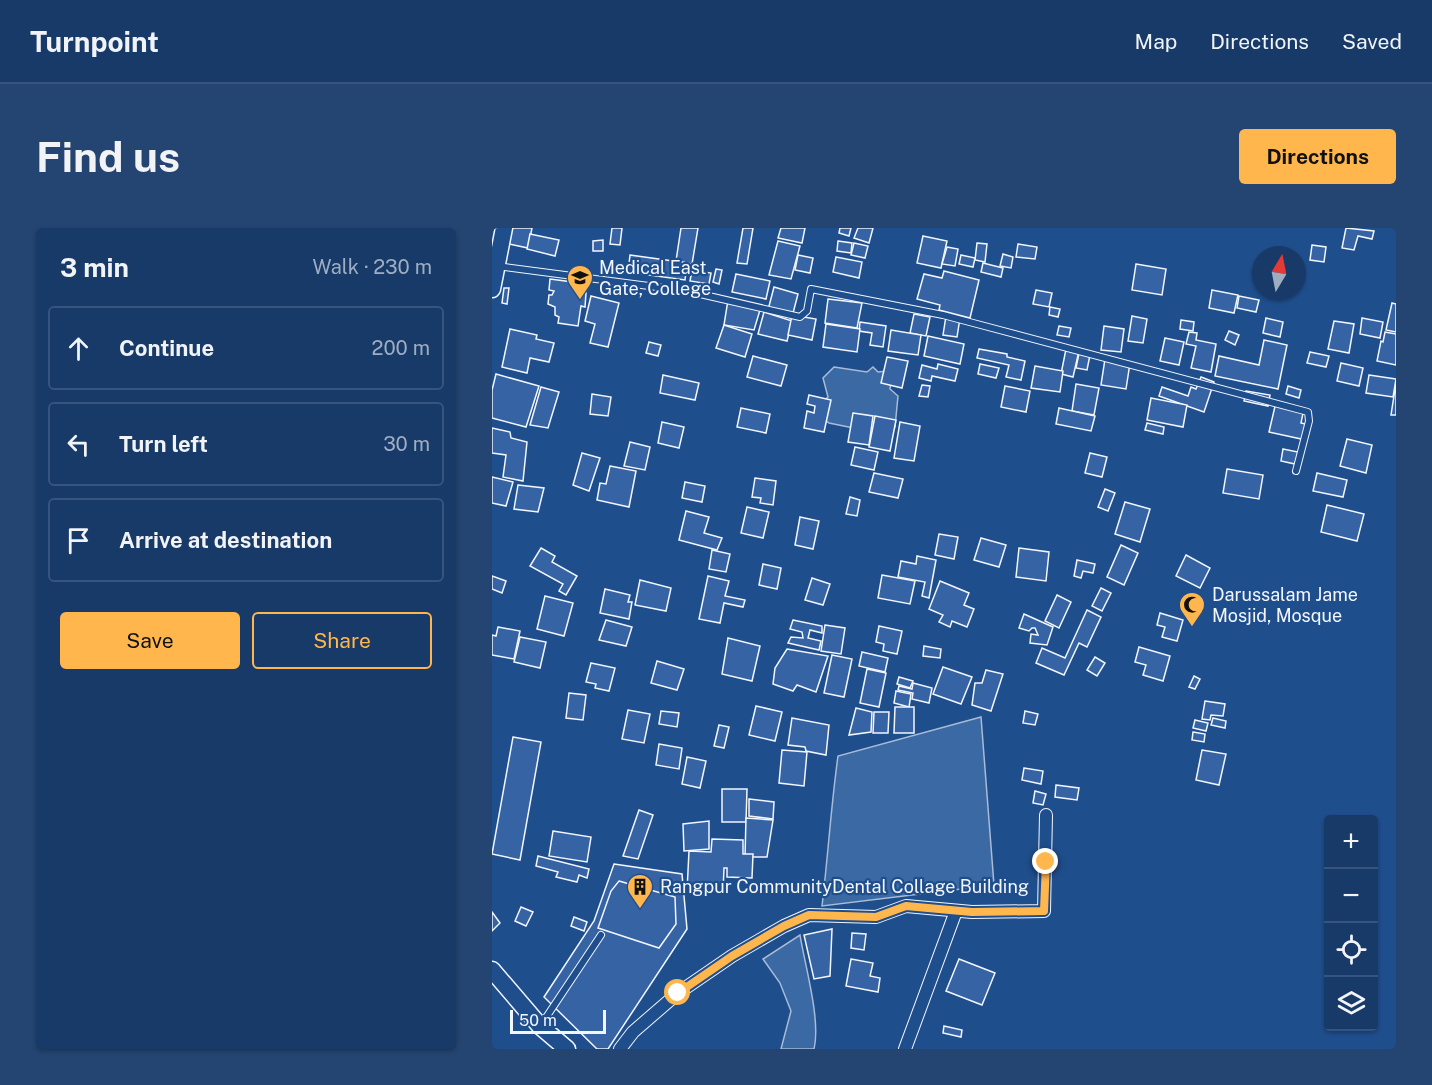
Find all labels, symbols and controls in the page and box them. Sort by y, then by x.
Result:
text: Turnpoint [30,25,159,58]
text: Map [1135,29,1177,54]
text: Directions [1210,29,1309,54]
text: Saved [1342,29,1402,54]
button: Directions [1239,129,1396,184]
text: Find us [36,132,180,181]
north arrow [1252,246,1306,300]
text: 3 min [60,252,129,283]
text: Walk · 230 m [313,255,432,279]
place label: Medical East Gate, College [599,257,711,299]
school or university icon: Medical East Gate, College [565,263,595,301]
icon: ahead [62,332,95,365]
text: Continue [119,335,214,361]
text: 200 m [372,336,430,360]
icon: left [62,428,95,461]
text: Turn left [119,431,208,457]
text: 30 m [383,432,430,456]
icon: arrive [62,524,95,557]
text: Arrive at destination [119,527,332,553]
place label: Darussalam Jame Mosjid, Mosque [1212,584,1358,626]
mosque icon: Darussalam Jame Mosjid, Mosque [1177,590,1207,628]
button: Save [60,612,240,669]
button: Share [252,612,432,669]
map controls [1324,815,1378,1031]
button: + [1324,815,1378,869]
route end [1032,848,1058,874]
button: − [1324,869,1378,923]
building icon: Rangpur CommunityDental Collage Building [625,872,655,910]
place label: Rangpur CommunityDental Collage Building [660,876,1029,897]
button: locate [1324,923,1378,977]
button: layers [1324,977,1378,1031]
route start [664,979,690,1005]
scale bar [510,1007,606,1034]
text: 50 m [519,1011,557,1030]

